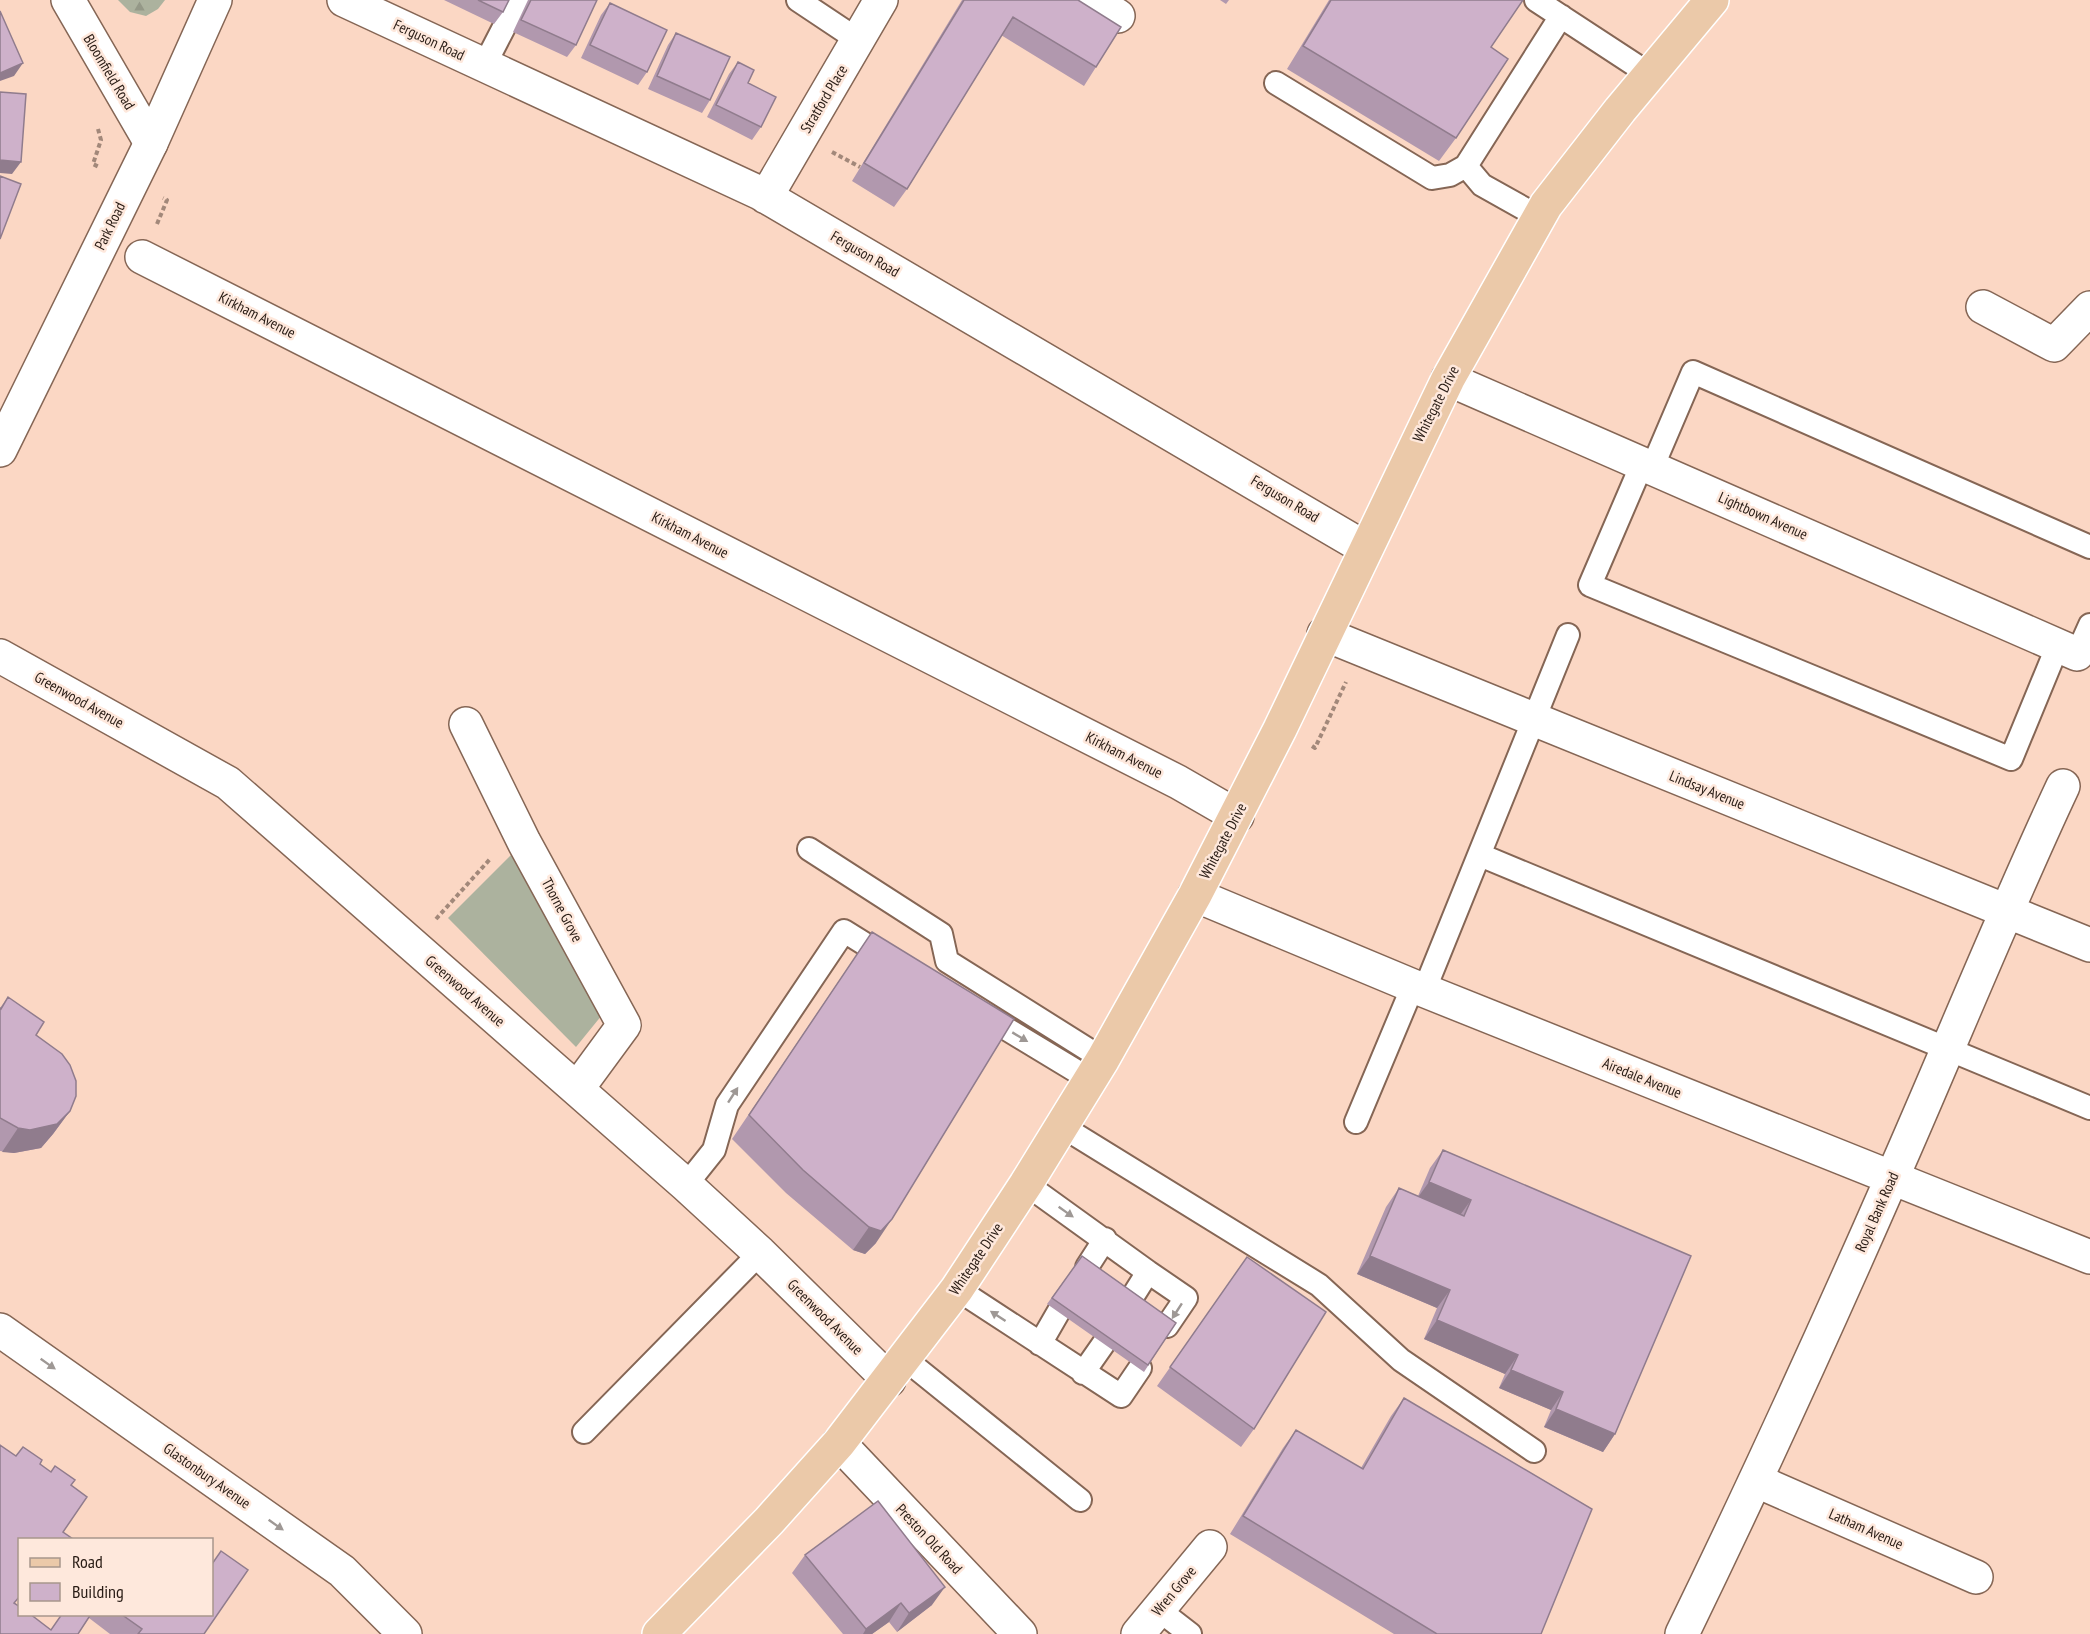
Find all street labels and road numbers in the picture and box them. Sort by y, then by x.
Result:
street label: Ferguson Road [391,15,468,64]
street label: Bloomfield Road [79,31,139,113]
street label: Stratford Place [796,61,851,136]
street label: Park Road [90,199,129,253]
street label: Ferguson Road [827,226,903,281]
street label: Kirkham Avenue [216,287,299,342]
street label: Whitegate Drive [1408,362,1463,445]
street label: Ferguson Road [1248,471,1323,526]
street label: Lightbown Avenue [1716,487,1811,544]
street label: Kirkham Avenue [649,507,732,562]
street label: Greenwood Avenue [31,667,127,732]
street label: Kirkham Avenue [1083,727,1166,782]
street label: Lindsay Avenue [1667,766,1748,813]
street label: Whitegate Drive [1195,800,1250,882]
street label: Thorne Grove [538,875,587,945]
street label: Greenwood Avenue [422,951,509,1030]
street label: Airedale Avenue [1600,1053,1684,1102]
street label: Royal Bank Road [1851,1169,1903,1255]
street label: Whitegate Drive [944,1219,1007,1298]
street label: Greenwood Avenue [784,1275,867,1358]
street label: Glastonbury Avenue [160,1439,255,1513]
street label: Preston Old Road [892,1500,967,1578]
street label: Latham Avenue [1826,1504,1906,1553]
street label: Wren Grove [1147,1562,1200,1620]

